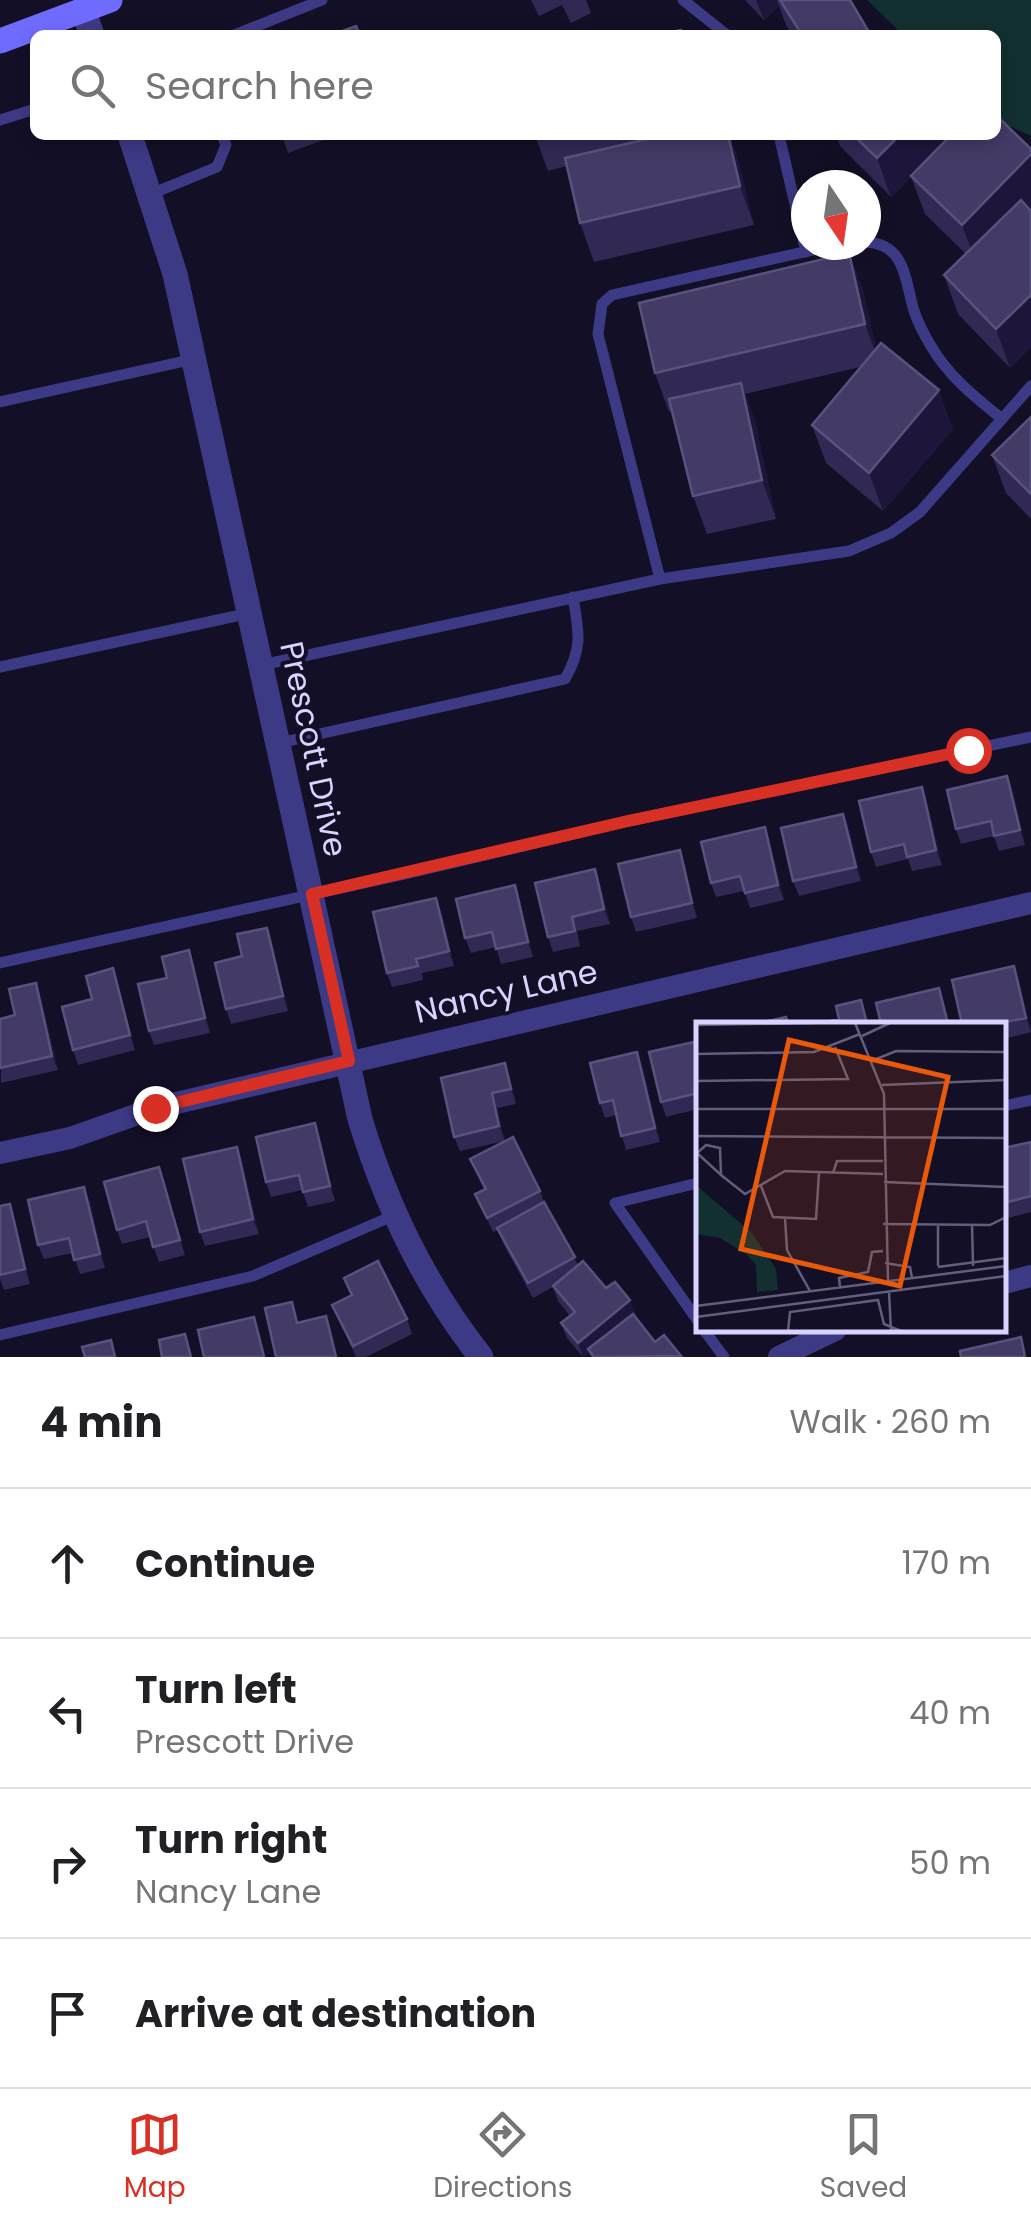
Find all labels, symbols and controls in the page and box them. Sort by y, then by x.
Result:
search box [30,30,1001,140]
icon: search [65,58,120,113]
text: Search here [145,59,374,112]
north arrow [791,170,881,260]
street label: Prescott Drive [269,637,359,861]
route start [946,728,992,774]
street label: Nancy Lane [410,948,602,1034]
inset map [696,1022,1006,1332]
route end [133,1086,179,1132]
text: 4 min [40,1393,163,1452]
text: Walk · 260 m [790,1399,991,1444]
icon: ahead [40,1536,95,1591]
text: Continue [135,1537,315,1590]
text: 170 m [902,1540,991,1585]
text: Turn left [135,1663,297,1716]
icon: left [40,1686,95,1741]
text: 40 m [909,1690,991,1735]
text: Prescott Drive [135,1719,354,1764]
text: Turn right [135,1813,327,1866]
icon: right [40,1836,95,1891]
text: 50 m [909,1840,991,1885]
text: Nancy Lane [135,1869,321,1914]
icon: arrive [40,1986,95,2041]
text: Arrive at destination [135,1987,536,2040]
tab: Map [124,2107,186,2209]
tab: Directions [433,2107,572,2209]
tab: Saved [820,2107,907,2209]

